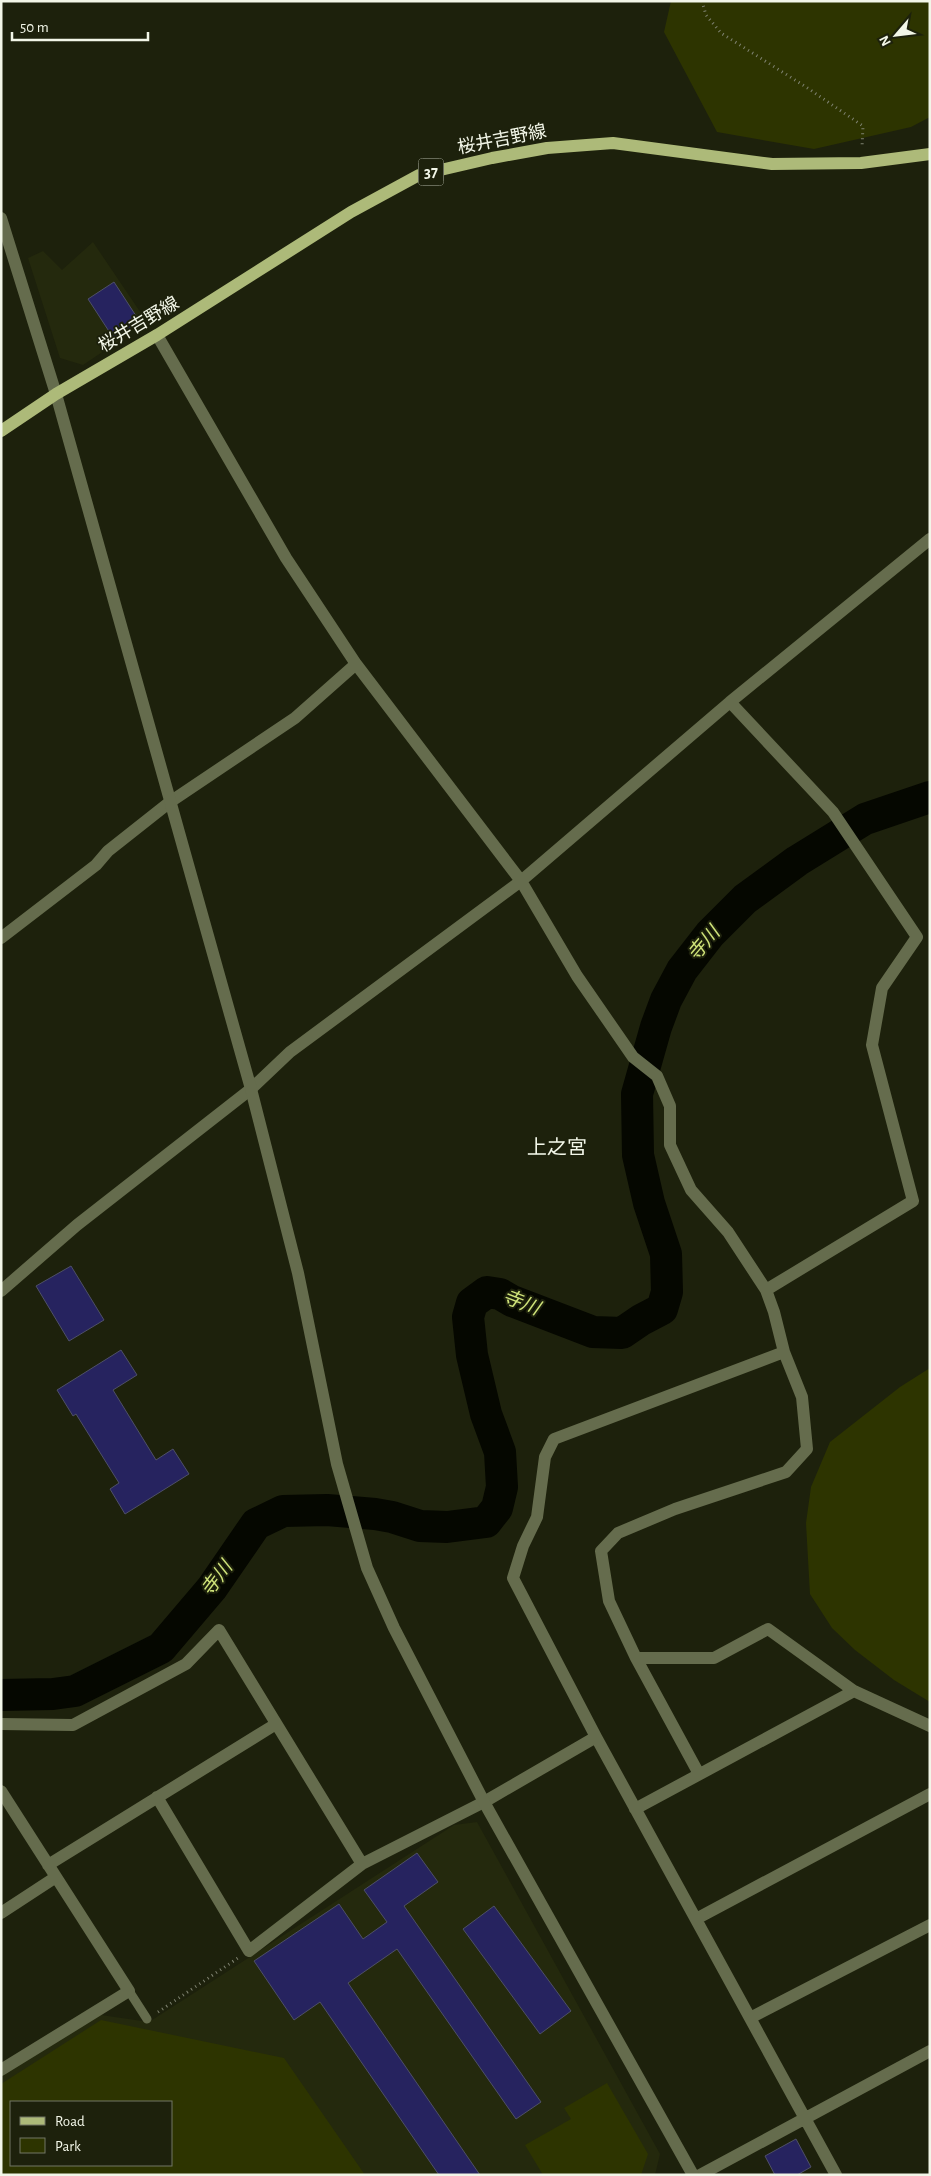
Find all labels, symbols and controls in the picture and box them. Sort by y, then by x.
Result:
scale bar [12,10,149,42]
north arrow [871,10,921,60]
text: 50 m [20,20,49,35]
text: N [877,33,894,48]
street label: 桜井吉野線 [456,121,548,157]
road number: 37 [418,158,444,186]
street label: 桜井吉野線 [95,292,182,356]
water label: 寺川 [684,921,725,965]
district label: 上之宮 [527,1137,587,1158]
water label: 寺川 [500,1286,544,1319]
water label: 寺川 [197,1556,237,1600]
legend [10,2101,172,2166]
text: Road [55,2114,85,2129]
text: Park [55,2139,81,2154]

